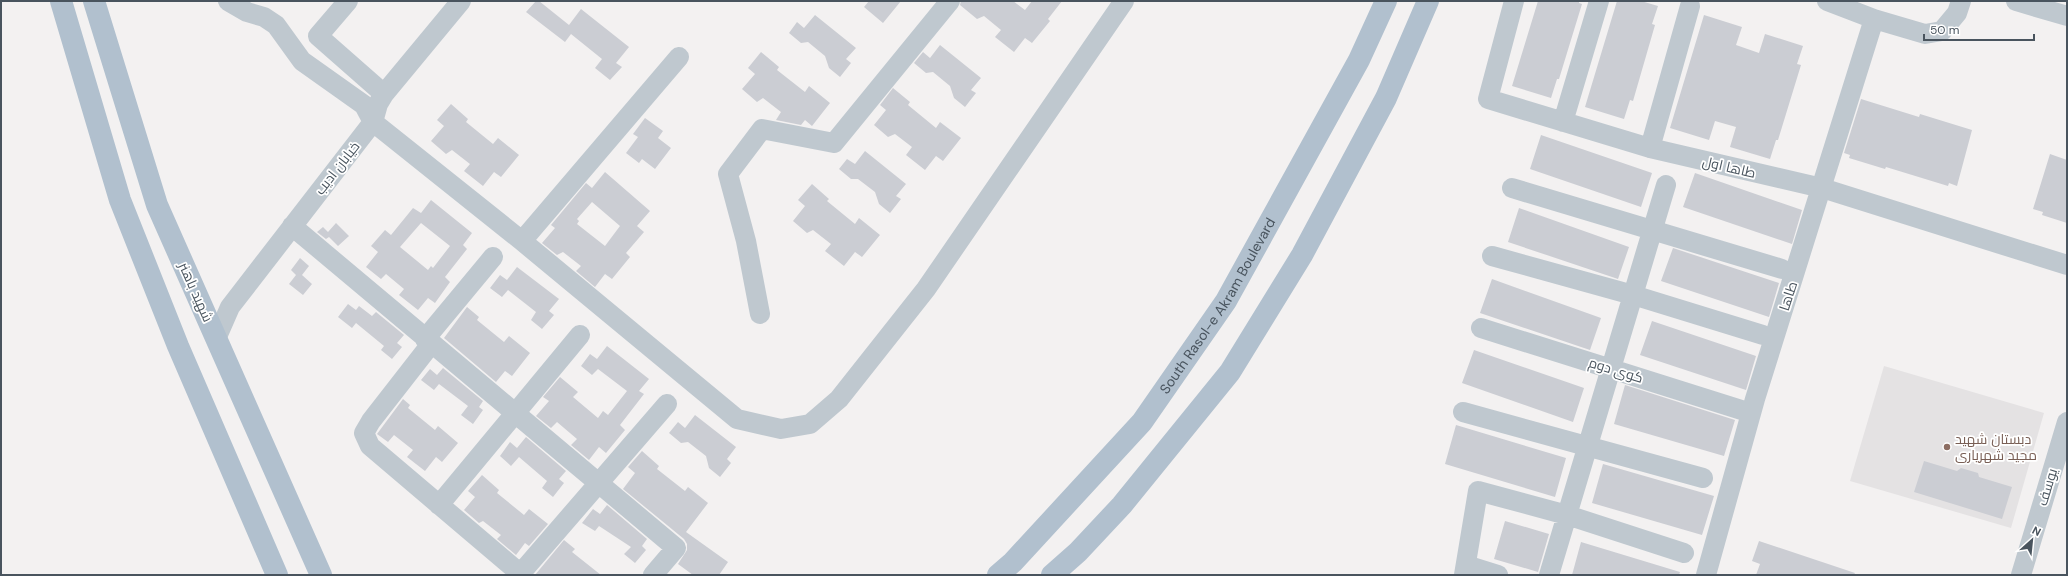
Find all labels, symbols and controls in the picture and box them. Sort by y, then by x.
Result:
scale bar [1924,16,2034,42]
text: 50 m [1930,22,1959,38]
street label: خیابان ادیب [311,138,363,198]
street label: طاها اول [1701,152,1757,182]
street label: South Rasol-e Akram Boulevard [1155,215,1279,397]
street label: شهید باهنر [174,258,217,325]
street label: طاها [1775,279,1801,313]
street label: کوی دوم [1586,353,1646,388]
place label: دبستان شهید مجید شهریاری [1955,430,2037,464]
marker: دبستان شهید مجید شهریاری [1942,442,1952,452]
street label: یوسف [2033,466,2061,508]
north arrow [2012,520,2052,560]
text: N [2030,523,2043,539]

